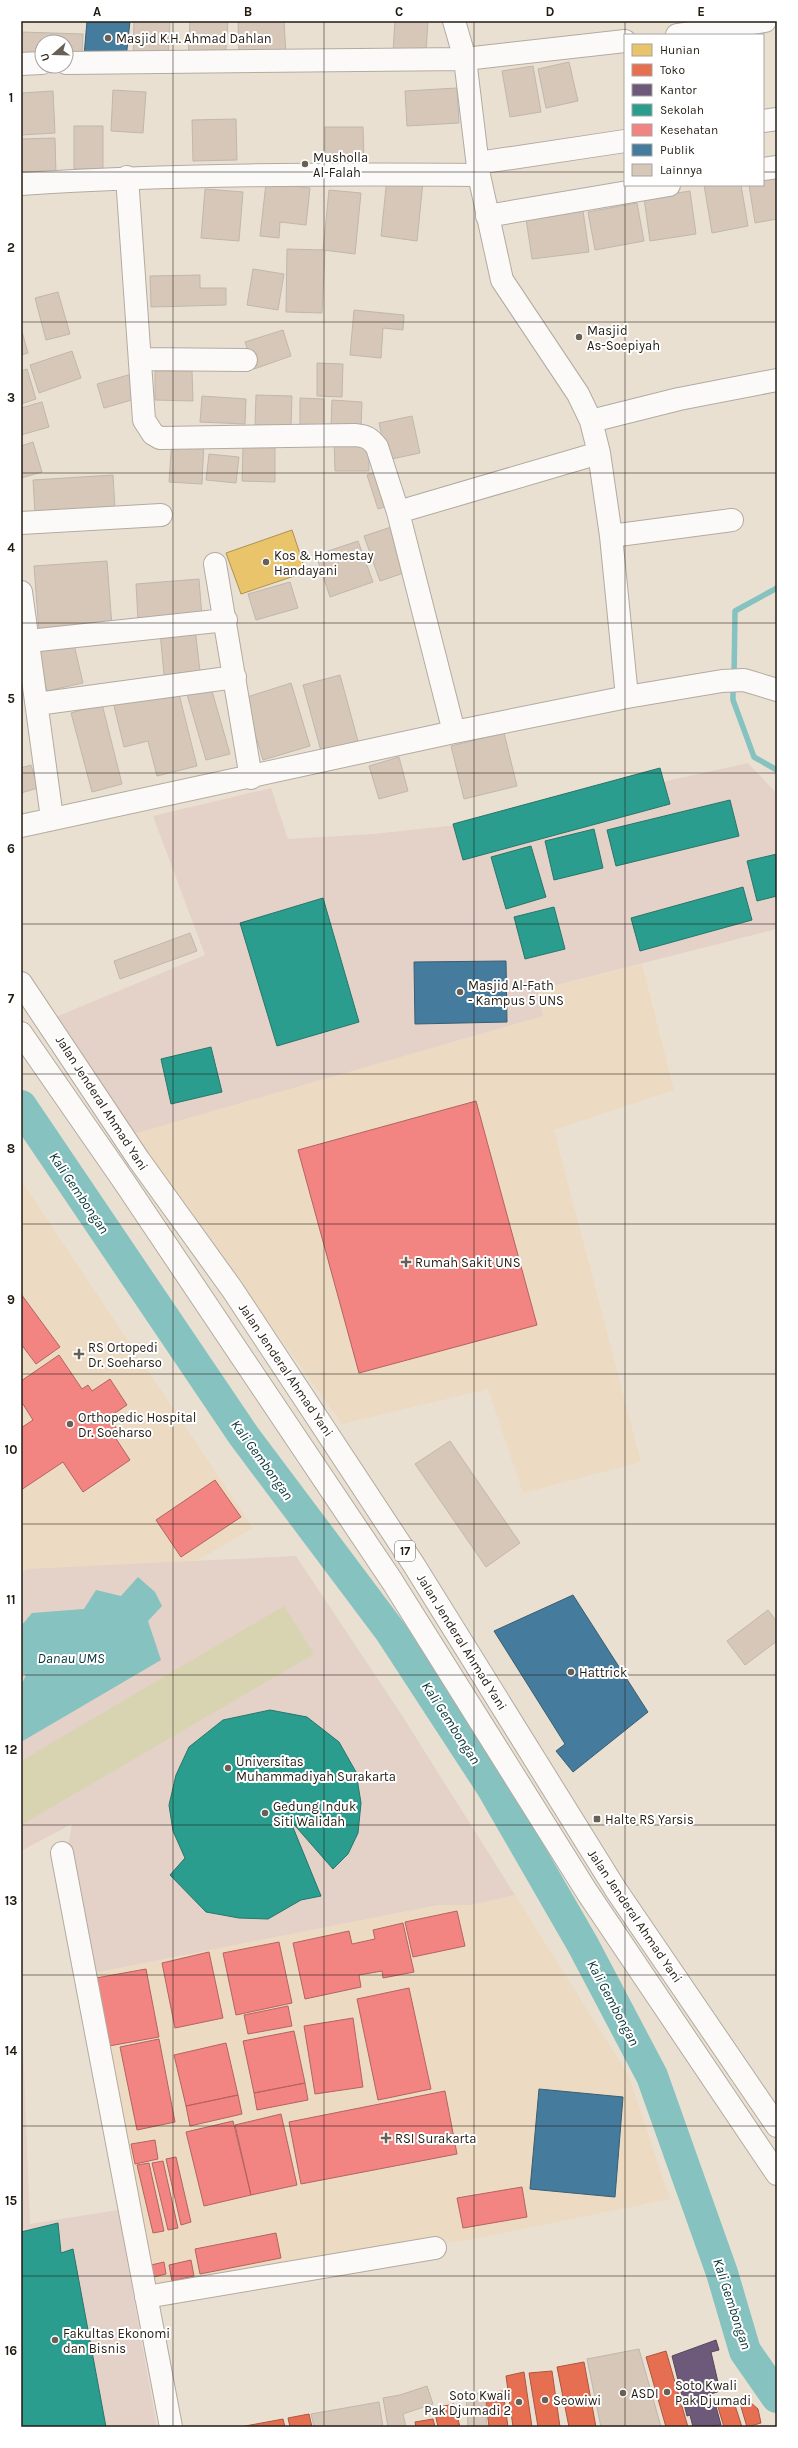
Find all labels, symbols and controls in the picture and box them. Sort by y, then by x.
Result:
text: A [93,4,101,19]
text: B [244,4,252,19]
text: C [395,4,403,19]
text: D [546,4,555,19]
text: E [697,4,705,19]
place label: Masjid K.H. Ahmad Dahlan [116,31,272,46]
marker: Masjid K.H. Ahmad Dahlan [103,33,113,43]
north arrow [34,34,74,74]
legend [624,34,764,186]
text: Hunian [660,43,700,57]
text: U [38,51,52,63]
text: Toko [660,63,685,77]
text: Kantor [660,83,697,97]
text: 1 [9,90,13,105]
text: Sekolah [660,103,704,117]
text: Kesehatan [660,123,718,137]
text: Publik [660,143,695,157]
place label: Musholla Al-Falah [313,150,368,180]
marker: Musholla Al-Falah [300,159,310,169]
text: Lainnya [660,163,702,177]
text: 2 [7,240,15,255]
place label: Masjid As-Soepiyah [587,323,660,353]
marker: Masjid As-Soepiyah [574,332,584,342]
text: 3 [7,390,15,405]
text: 4 [7,540,15,555]
place label: Kos & Homestay Handayani [274,548,373,578]
marker: Kos & Homestay Handayani [261,557,271,567]
text: 5 [7,691,15,706]
text: 6 [7,841,15,856]
place label: Masjid Al-Fath - Kampus 5 UNS [468,978,564,1008]
marker: Masjid Al-Fath - Kampus 5 UNS [455,987,465,997]
text: 7 [8,991,15,1006]
street label: Jalan Jenderal Ahmad Yani [53,1033,151,1173]
text: 8 [7,1141,15,1156]
water label: Kali Gembongan [45,1149,113,1237]
place label: Rumah Sakit UNS [415,1255,521,1270]
marker: Rumah Sakit UNS [400,1256,412,1268]
text: 9 [7,1292,15,1307]
street label: Jalan Jenderal Ahmad Yani [236,1301,336,1439]
place label: RS Ortopedi Dr. Soeharso [88,1340,162,1370]
marker: RS Ortopedi Dr. Soeharso [73,1348,85,1360]
place label: Orthopedic Hospital Dr. Soeharso [78,1410,196,1440]
water label: Kali Gembongan [227,1417,297,1503]
marker: Orthopedic Hospital Dr. Soeharso [65,1419,75,1429]
text: 10 [5,1442,17,1457]
road number: 17 [395,1541,415,1561]
street label: Jalan Jenderal Ahmad Yani [414,1571,510,1713]
text: 11 [6,1592,16,1607]
water label: Danau UMS [37,1650,105,1667]
place label: Hattrick [579,1665,627,1680]
marker: Hattrick [566,1667,576,1677]
water label: Kali Gembongan [418,1679,484,1767]
text: 12 [5,1742,17,1757]
place label: Universitas Muhammadiyah Surakarta [236,1754,396,1784]
marker: Universitas Muhammadiyah Surakarta [223,1763,233,1773]
place label: Gedung Induk Siti Walidah [273,1799,356,1829]
marker: Gedung Induk Siti Walidah [260,1808,270,1818]
place label: Halte RS Yarsis [605,1812,694,1827]
marker: Halte RS Yarsis [592,1814,602,1824]
street label: Jalan Jenderal Ahmad Yani [585,1847,685,1985]
text: 13 [5,1893,17,1908]
water label: Kali Gembongan [583,1957,643,2049]
text: 14 [5,2043,17,2058]
place label: RSI Surakarta [395,2131,476,2146]
marker: RSI Surakarta [380,2132,392,2144]
text: 15 [5,2193,18,2208]
water label: Kali Gembongan [709,2256,755,2352]
place label: Fakultas Ekonomi dan Bisnis [63,2326,170,2356]
marker: Fakultas Ekonomi dan Bisnis [50,2335,60,2345]
text: 16 [5,2343,17,2358]
place label: Soto Kwali Pak Djumadi [675,2378,751,2408]
place label: ASDI [631,2386,659,2401]
marker: Soto Kwali Pak Djumadi [662,2387,672,2397]
place label: Soto Kwali Pak Djumadi 2 [424,2388,511,2418]
marker: ASDI [618,2388,628,2398]
place label: Seowiwi [553,2393,601,2408]
marker: Seowiwi [540,2395,550,2405]
marker: Soto Kwali Pak Djumadi 2 [514,2397,524,2407]

